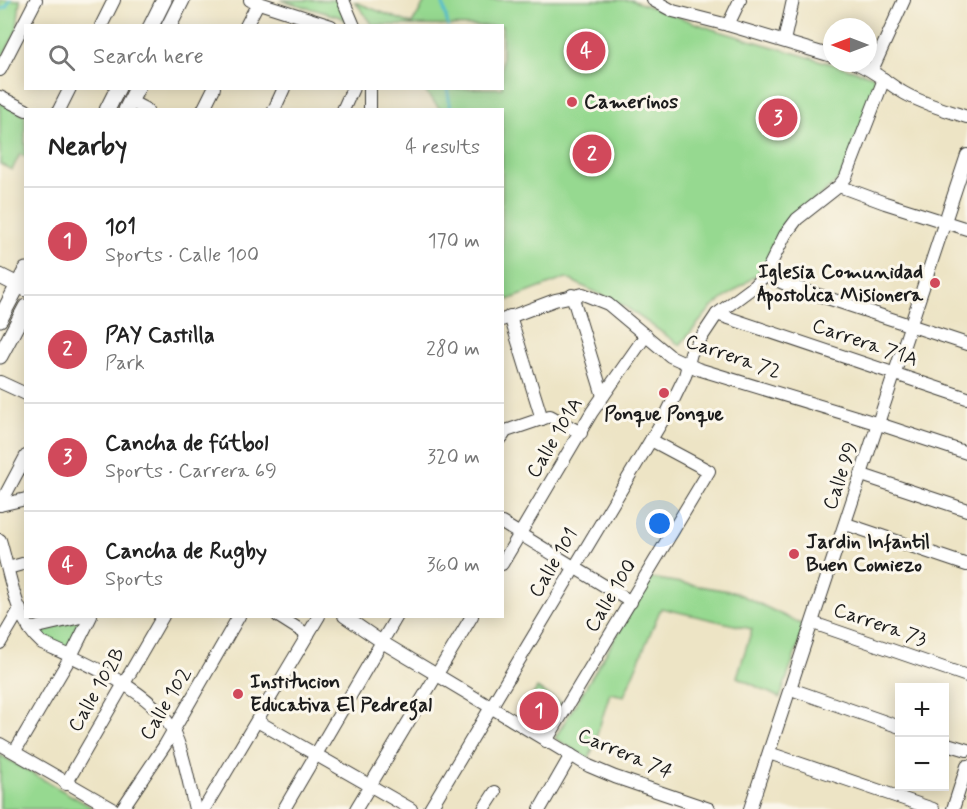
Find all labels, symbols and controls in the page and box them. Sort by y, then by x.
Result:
north arrow [823,18,877,72]
search box [24,24,504,90]
pin: 4 [566,28,606,74]
icon: search [45,41,78,74]
text: Search here [93,43,204,71]
place label: Camerinos [584,89,678,116]
marker: Camerinos [565,95,579,109]
pin: 3 [758,96,798,140]
text: Nearby [48,130,127,164]
pin: 2 [572,132,612,176]
text: 4 results [405,134,480,161]
text: 101 [105,214,136,242]
text: 1 [63,228,72,255]
text: 170 m [428,228,480,255]
text: Sports · Calle 100 [105,242,259,269]
place label: Iglesia Comunidad Apostolica Misionera [757,259,924,310]
marker: Iglesia Comunidad Apostolica Misionera [928,276,942,290]
street label: Carrera 71A [809,312,921,374]
text: PAY Castilla [105,322,215,350]
street label: Carrera 72 [682,328,784,386]
text: 2 [63,336,72,363]
text: 280 m [426,336,480,363]
text: Park [105,350,145,377]
marker: Ponque Ponque [657,386,671,400]
street label: Calle 101A [520,393,590,483]
place label: Ponque Ponque [604,401,724,428]
text: Cancha de fútbol [105,430,268,458]
street label: Calle 99 [817,438,865,514]
text: 3 [63,444,72,471]
text: 320 m [427,444,480,471]
text: Sports · Carrera 69 [105,458,277,485]
your location [645,509,674,538]
street label: Calle 101 [523,523,585,603]
place label: Jardin Infantil Buen Comiezo [806,529,930,579]
text: Cancha de Rugby [105,538,267,566]
marker: Jardin Infantil Buen Comiezo [787,547,801,561]
text: 4 [62,552,73,579]
text: 360 m [427,552,480,579]
street label: Calle 100 [579,554,643,638]
text: Sports [105,566,163,593]
street label: Carrera 73 [830,596,930,654]
street label: Calle 102B [62,643,132,737]
street label: Calle 102 [134,662,198,746]
place label: Institucion Educativa El Pedregal [250,669,432,721]
map controls [895,683,949,791]
button: + [895,683,949,737]
marker: Institucion Educativa El Pedregal [231,687,245,701]
pin: 1 [520,688,558,734]
street label: Carrera 74 [573,722,677,786]
button: − [895,737,949,791]

